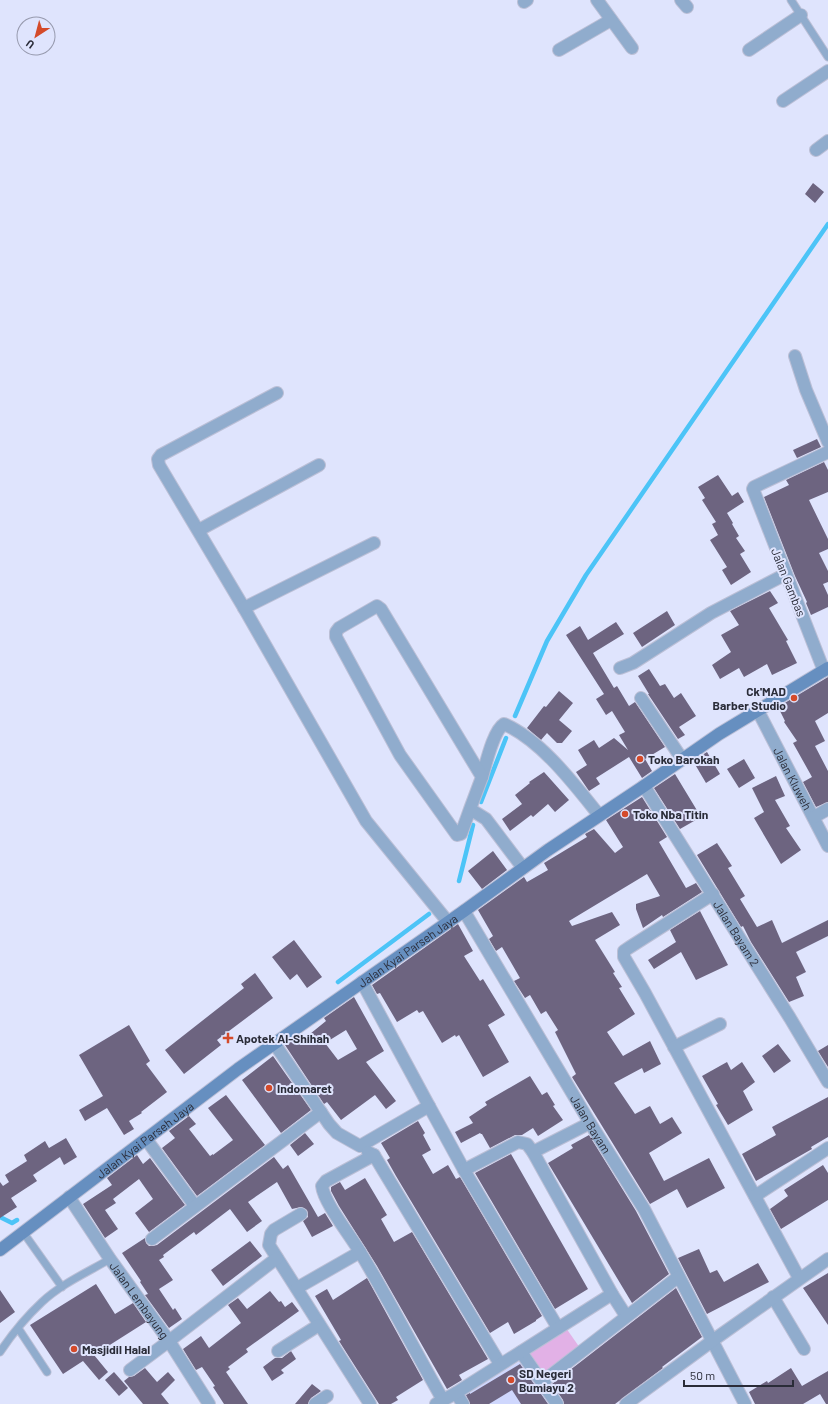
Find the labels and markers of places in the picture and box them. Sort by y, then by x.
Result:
place label: Ck'MAD Barber Studio [713,684,786,712]
marker: Ck'MAD Barber Studio [789,693,799,703]
place label: Toko Barokah [648,752,720,766]
marker: Toko Barokah [635,754,645,764]
place label: Toko Nba Titin [633,807,708,821]
marker: Toko Nba Titin [620,809,630,819]
place label: Apotek Al-Shihah [236,1031,329,1045]
marker: Apotek Al-Shihah [223,1033,233,1043]
place label: Indomaret [277,1081,332,1095]
marker: Indomaret [264,1083,274,1093]
place label: Masjidil Halal [82,1342,150,1356]
marker: Masjidil Halal [69,1344,79,1354]
place label: SD Negeri Bumiayu 2 [519,1366,574,1394]
marker: SD Negeri Bumiayu 2 [506,1375,516,1385]

